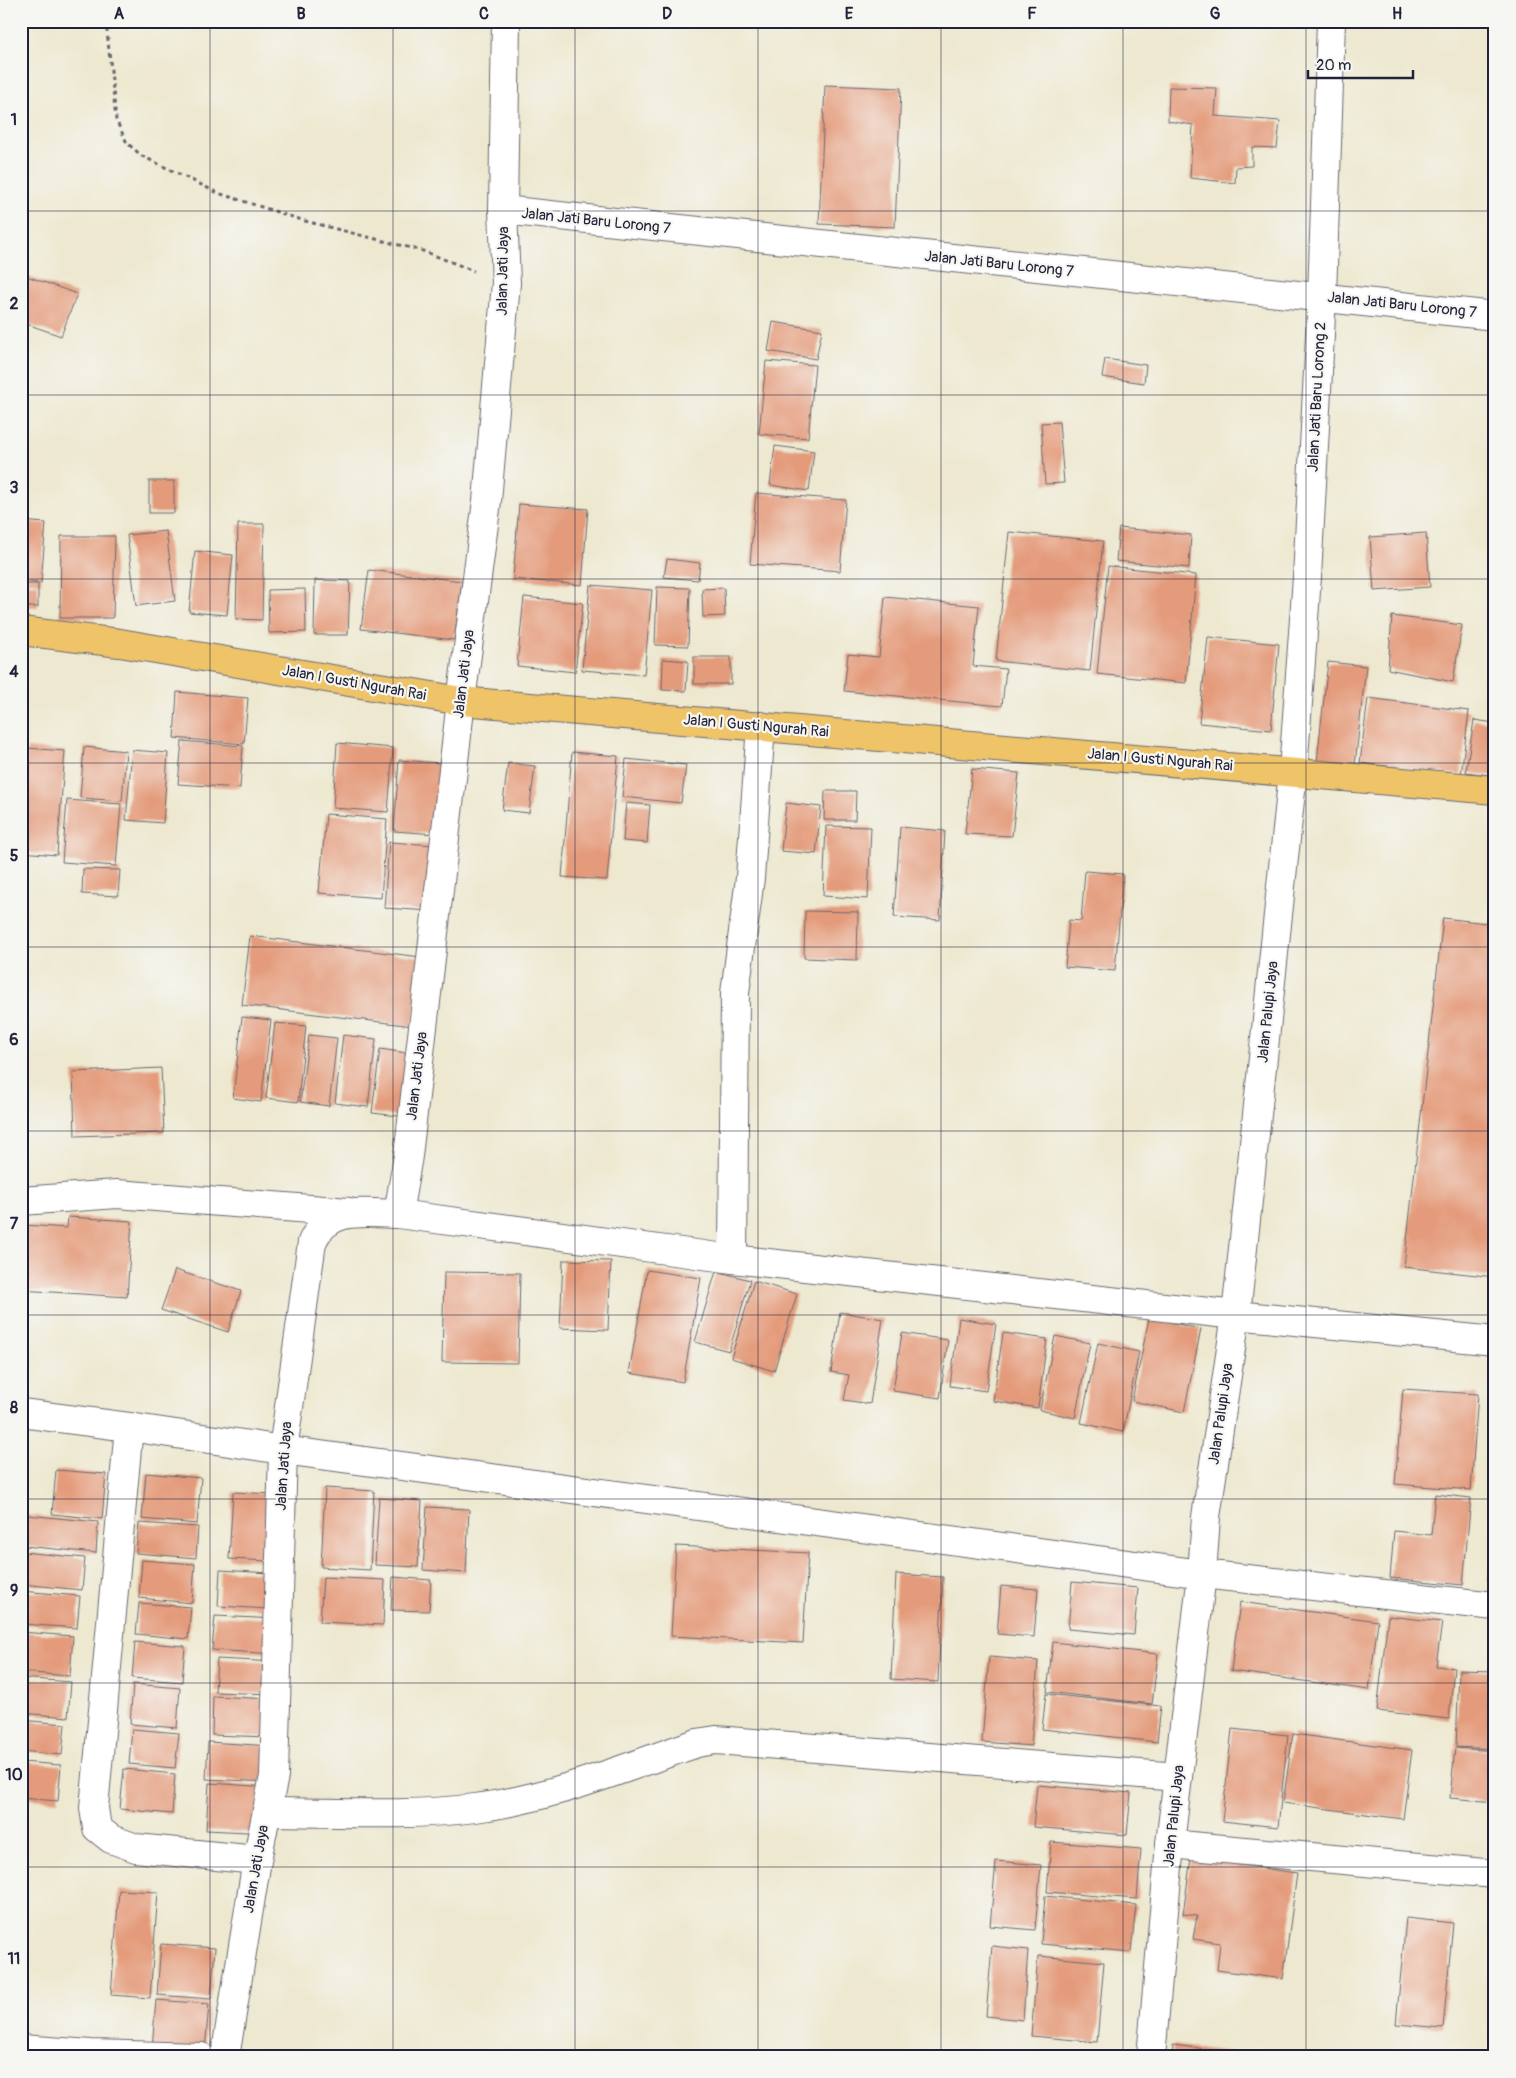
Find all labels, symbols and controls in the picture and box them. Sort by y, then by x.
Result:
text: A [114,4,125,24]
text: B [296,4,306,24]
text: C [479,4,489,24]
text: D [662,4,672,24]
text: E [845,4,854,24]
text: F [1027,4,1037,24]
text: G [1210,4,1221,24]
text: H [1392,4,1402,24]
scale bar [1308,48,1414,80]
text: 20 m [1316,56,1351,75]
text: 1 [11,110,17,130]
street label: Jalan Jati Baru Lorong 7 [520,204,672,238]
street label: Jalan Jati Jaya [493,226,513,316]
street label: Jalan Jati Baru Lorong 7 [923,247,1075,281]
street label: Jalan Jati Baru Lorong 7 [1326,288,1478,322]
text: 2 [10,294,19,314]
street label: Jalan Jati Baru Lorong 2 [1304,321,1330,473]
text: 3 [10,478,19,498]
street label: Jalan Jati Jaya [449,629,479,719]
street label: Jalan I Gusti Ngurah Rai [281,661,428,705]
text: 4 [9,662,19,682]
street label: Jalan I Gusti Ngurah Rai [683,710,830,742]
street label: Jalan I Gusti Ngurah Rai [1087,744,1234,776]
text: 5 [10,846,19,866]
street label: Jalan Palupi Jaya [1253,960,1283,1064]
text: 6 [9,1030,19,1050]
street label: Jalan Jati Jaya [402,1031,432,1121]
text: 7 [10,1214,19,1234]
street label: Jalan Palupi Jaya [1204,1362,1238,1466]
text: 8 [10,1398,18,1418]
street label: Jalan Jati Jaya [271,1421,297,1511]
text: 9 [10,1581,18,1601]
street label: Jalan Palupi Jaya [1159,1764,1189,1868]
text: 10 [5,1765,23,1785]
street label: Jalan Jati Jaya [239,1823,273,1915]
text: 11 [8,1949,20,1969]

